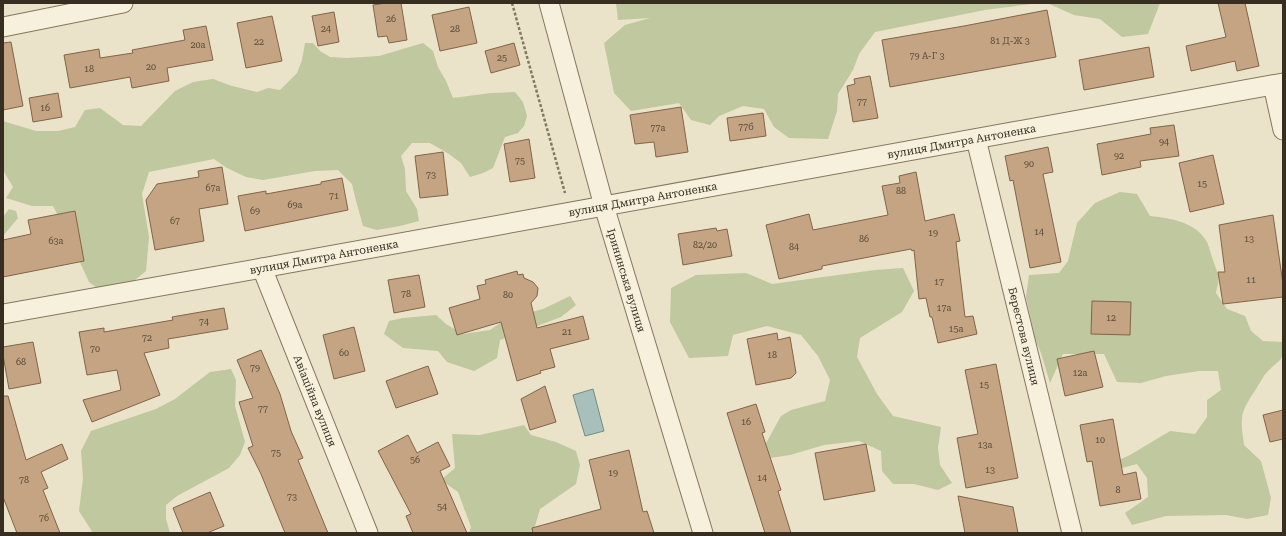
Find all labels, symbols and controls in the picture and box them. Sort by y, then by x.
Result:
house number: 26 [386,14,396,24]
house number: 24 [321,24,331,34]
house number: 28 [450,24,460,34]
house number: 81 Д-Ж 3 [990,36,1030,46]
house number: 22 [254,37,264,47]
house number: 20а [191,40,206,50]
house number: 79 А-Г 3 [910,51,944,61]
house number: 25 [497,53,507,63]
house number: 20 [146,62,156,72]
house number: 18 [84,64,94,74]
house number: 77 [857,97,867,107]
house number: 16 [40,103,50,113]
house number: 77б [738,122,754,132]
street label: вулиця Дмитра Антоненка [886,122,1037,162]
house number: 77а [651,123,666,133]
house number: 94 [1159,137,1169,147]
house number: 92 [1114,151,1124,161]
house number: 75 [515,156,525,166]
house number: 90 [1024,159,1034,169]
house number: 73 [426,170,436,180]
house number: 15 [1197,179,1207,189]
street label: вулиця Дмитра Антоненка [567,180,718,219]
house number: 67а [206,183,221,193]
house number: 88 [896,186,906,196]
house number: 71 [329,191,339,201]
house number: 69а [288,200,303,210]
house number: 69 [250,206,260,216]
house number: 67 [170,216,180,226]
street label: Ірининська вулиця [604,227,648,334]
house number: 14 [1034,227,1044,237]
house number: 19 [928,228,938,238]
house number: 86 [859,234,869,244]
house number: 13 [1244,234,1254,244]
house number: 63а [49,236,64,246]
street label: вулиця Дмитра Антоненка [249,237,399,277]
house number: 82/20 [693,240,717,250]
house number: 84 [789,242,799,252]
house number: 11 [1246,275,1256,285]
house number: 17 [934,277,944,287]
street label: Берестова вулиця [1005,286,1042,387]
house number: 78 [401,289,411,299]
house number: 80 [503,290,513,300]
house number: 17а [937,303,952,313]
house number: 12 [1106,313,1116,323]
house number: 74 [199,317,209,327]
house number: 15а [949,324,964,334]
house number: 21 [562,327,572,337]
house number: 72 [142,333,152,343]
house number: 70 [90,344,100,354]
house number: 60 [339,348,349,358]
house number: 18 [767,350,777,360]
street label: Авіаційна вулиця [290,353,339,449]
house number: 68 [16,357,26,367]
house number: 79 [250,363,260,373]
house number: 12а [1073,368,1088,378]
house number: 15 [979,380,989,390]
house number: 77 [258,404,268,414]
house number: 16 [741,417,751,427]
house number: 10 [1095,435,1105,445]
house number: 13а [978,440,993,450]
house number: 75 [271,448,281,458]
house number: 56 [410,455,420,465]
house number: 13 [985,465,995,475]
house number: 19 [608,468,618,478]
house number: 14 [757,473,767,483]
house number: 78 [19,475,29,485]
house number: 8 [1115,485,1121,495]
house number: 73 [287,492,297,502]
house number: 54 [437,502,447,512]
house number: 76 [39,513,49,523]

